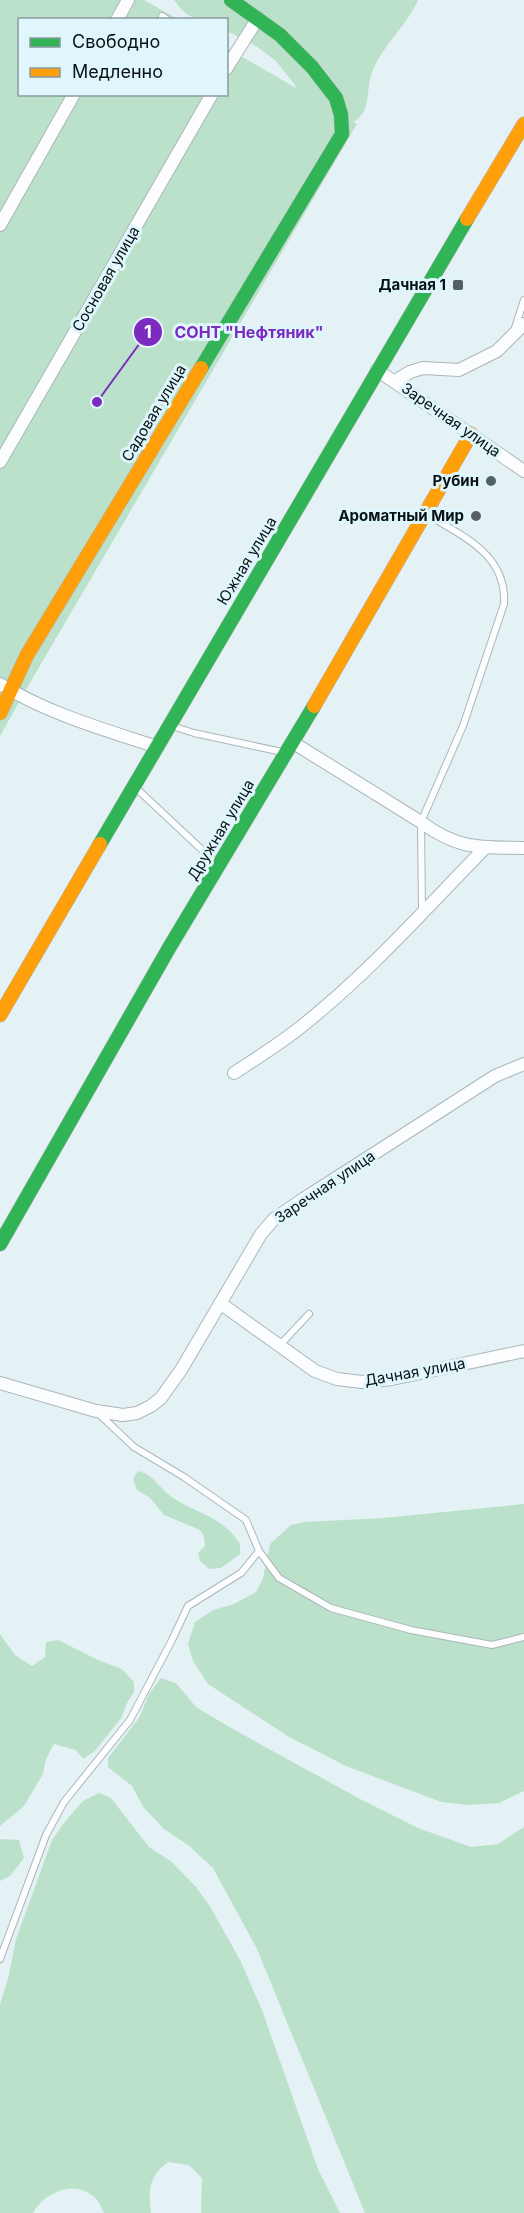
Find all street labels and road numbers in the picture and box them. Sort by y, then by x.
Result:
street label: Сосновая улица [68,223,143,335]
street label: Садовая улица [117,361,190,465]
street label: Заречная улица [398,378,505,461]
street label: Южная улица [213,513,280,608]
street label: Дружная улица [183,776,258,884]
street label: Заречная улица [271,1146,378,1227]
street label: Дачная улица [363,1353,467,1390]

